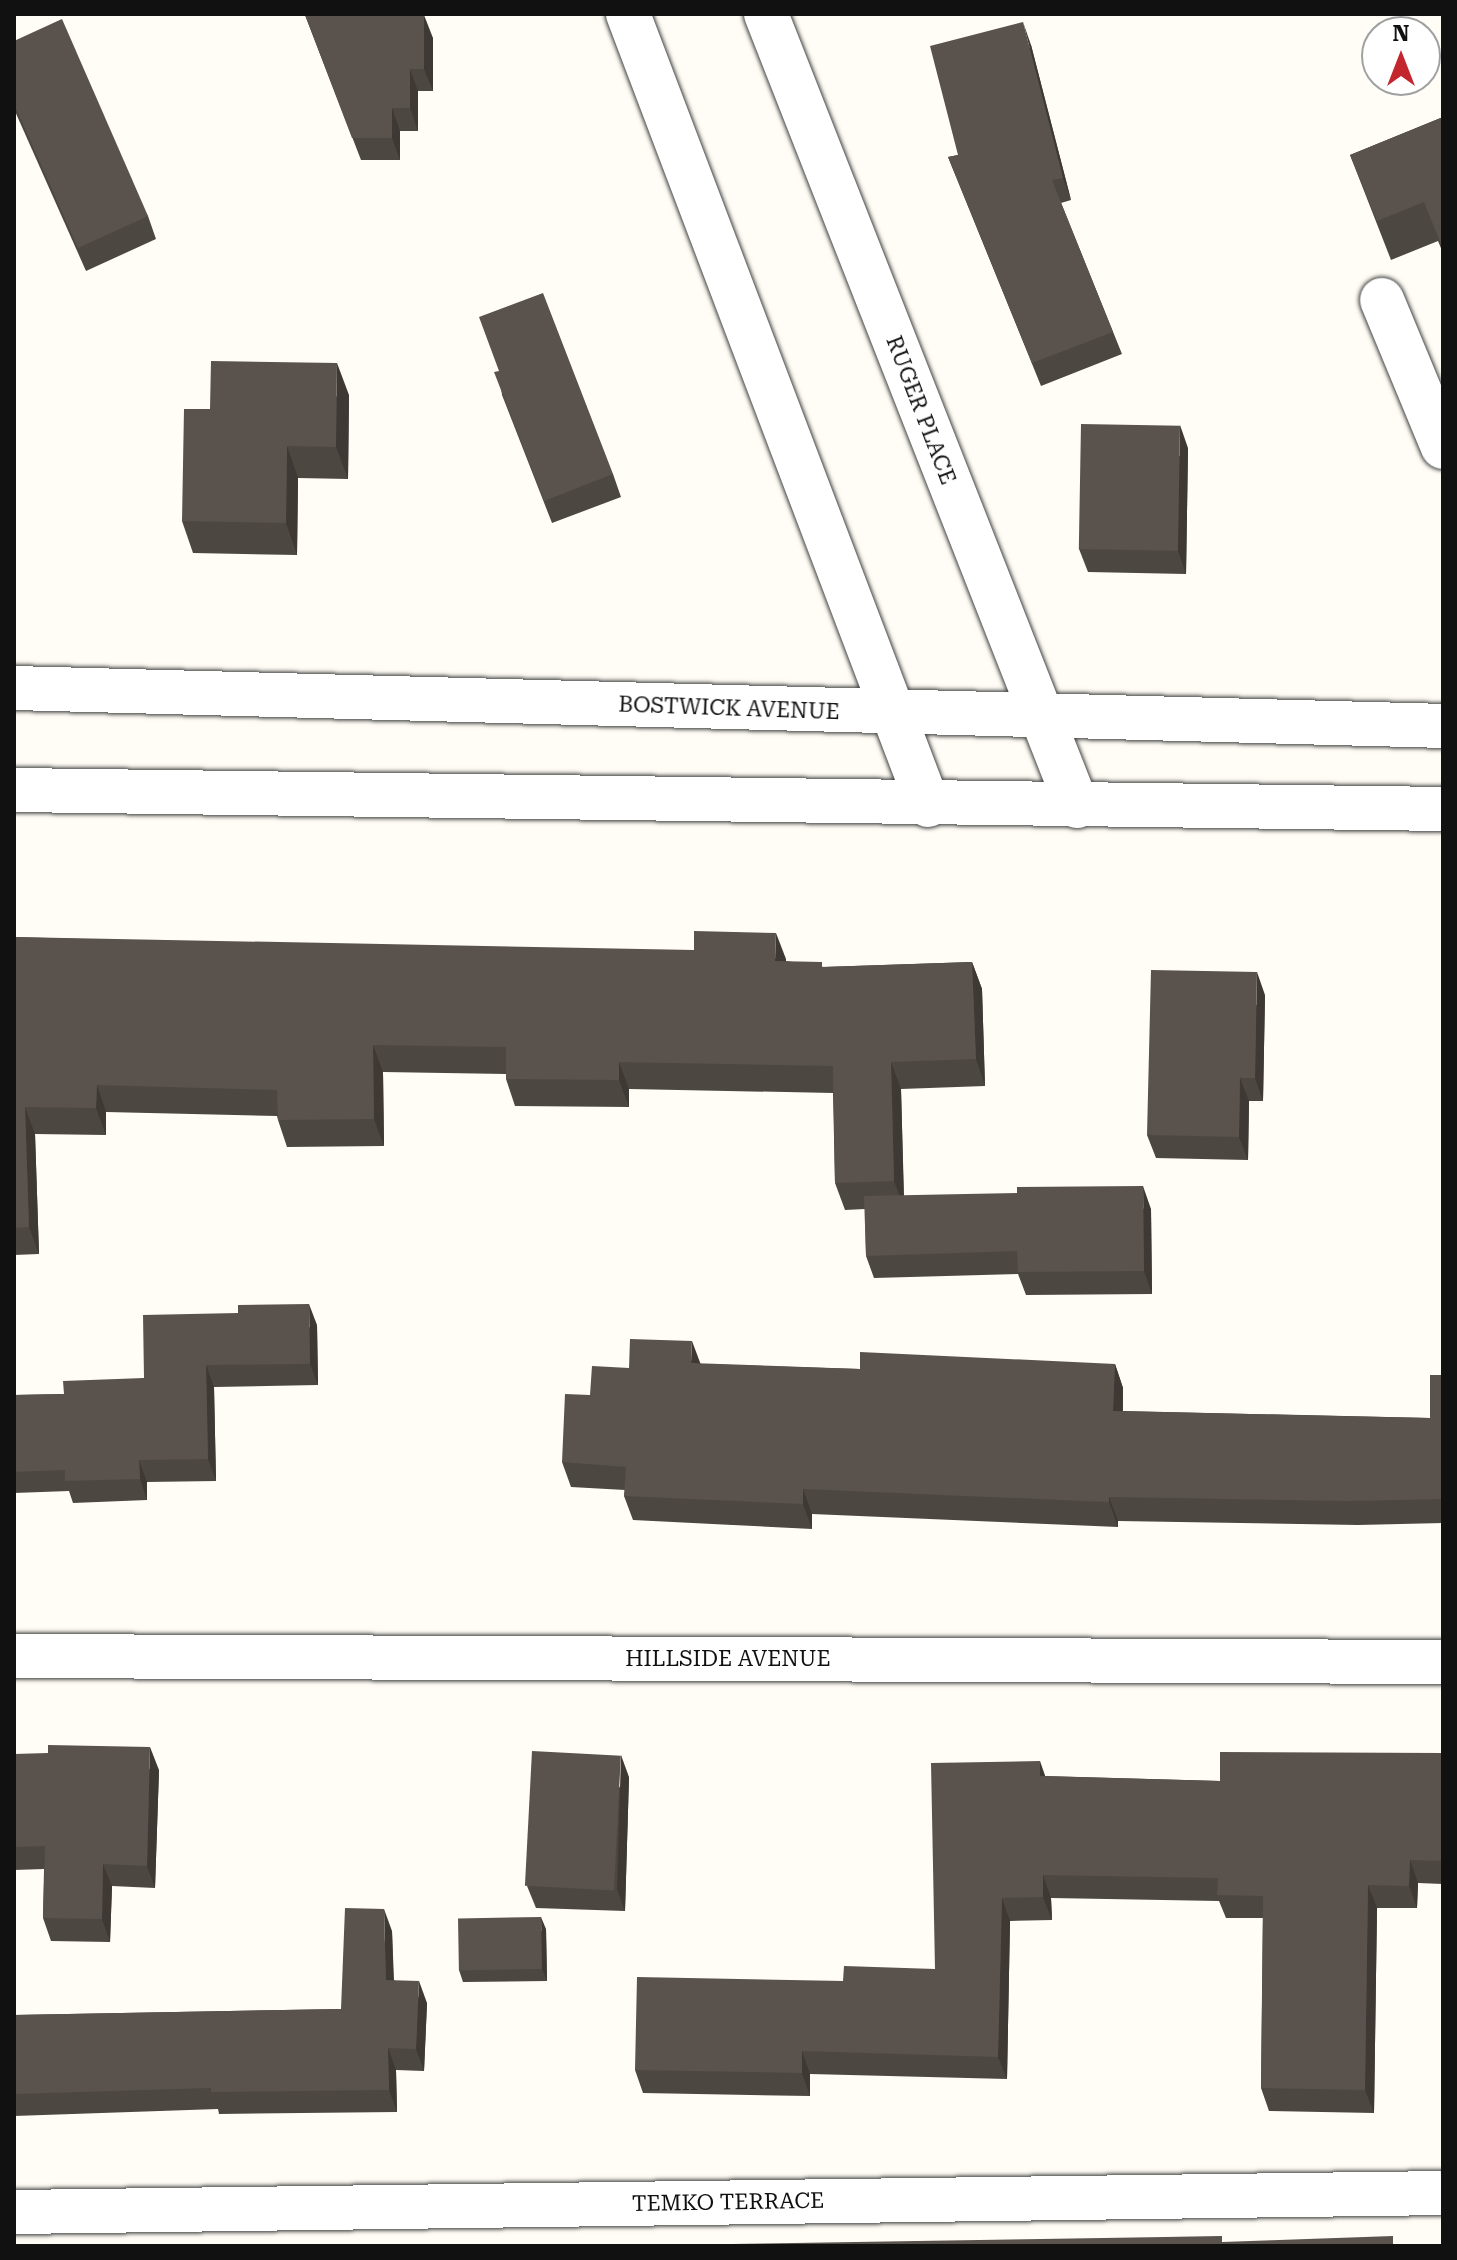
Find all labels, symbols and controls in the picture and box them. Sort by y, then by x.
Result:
north arrow [1361,16,1441,96]
text: N [1393,21,1409,46]
street label: RUGER PLACE [881,332,961,488]
street label: BOSTWICK AVENUE [618,691,840,725]
street label: HILLSIDE AVENUE [625,1646,831,1672]
street label: TEMKO TERRACE [632,2187,824,2217]

